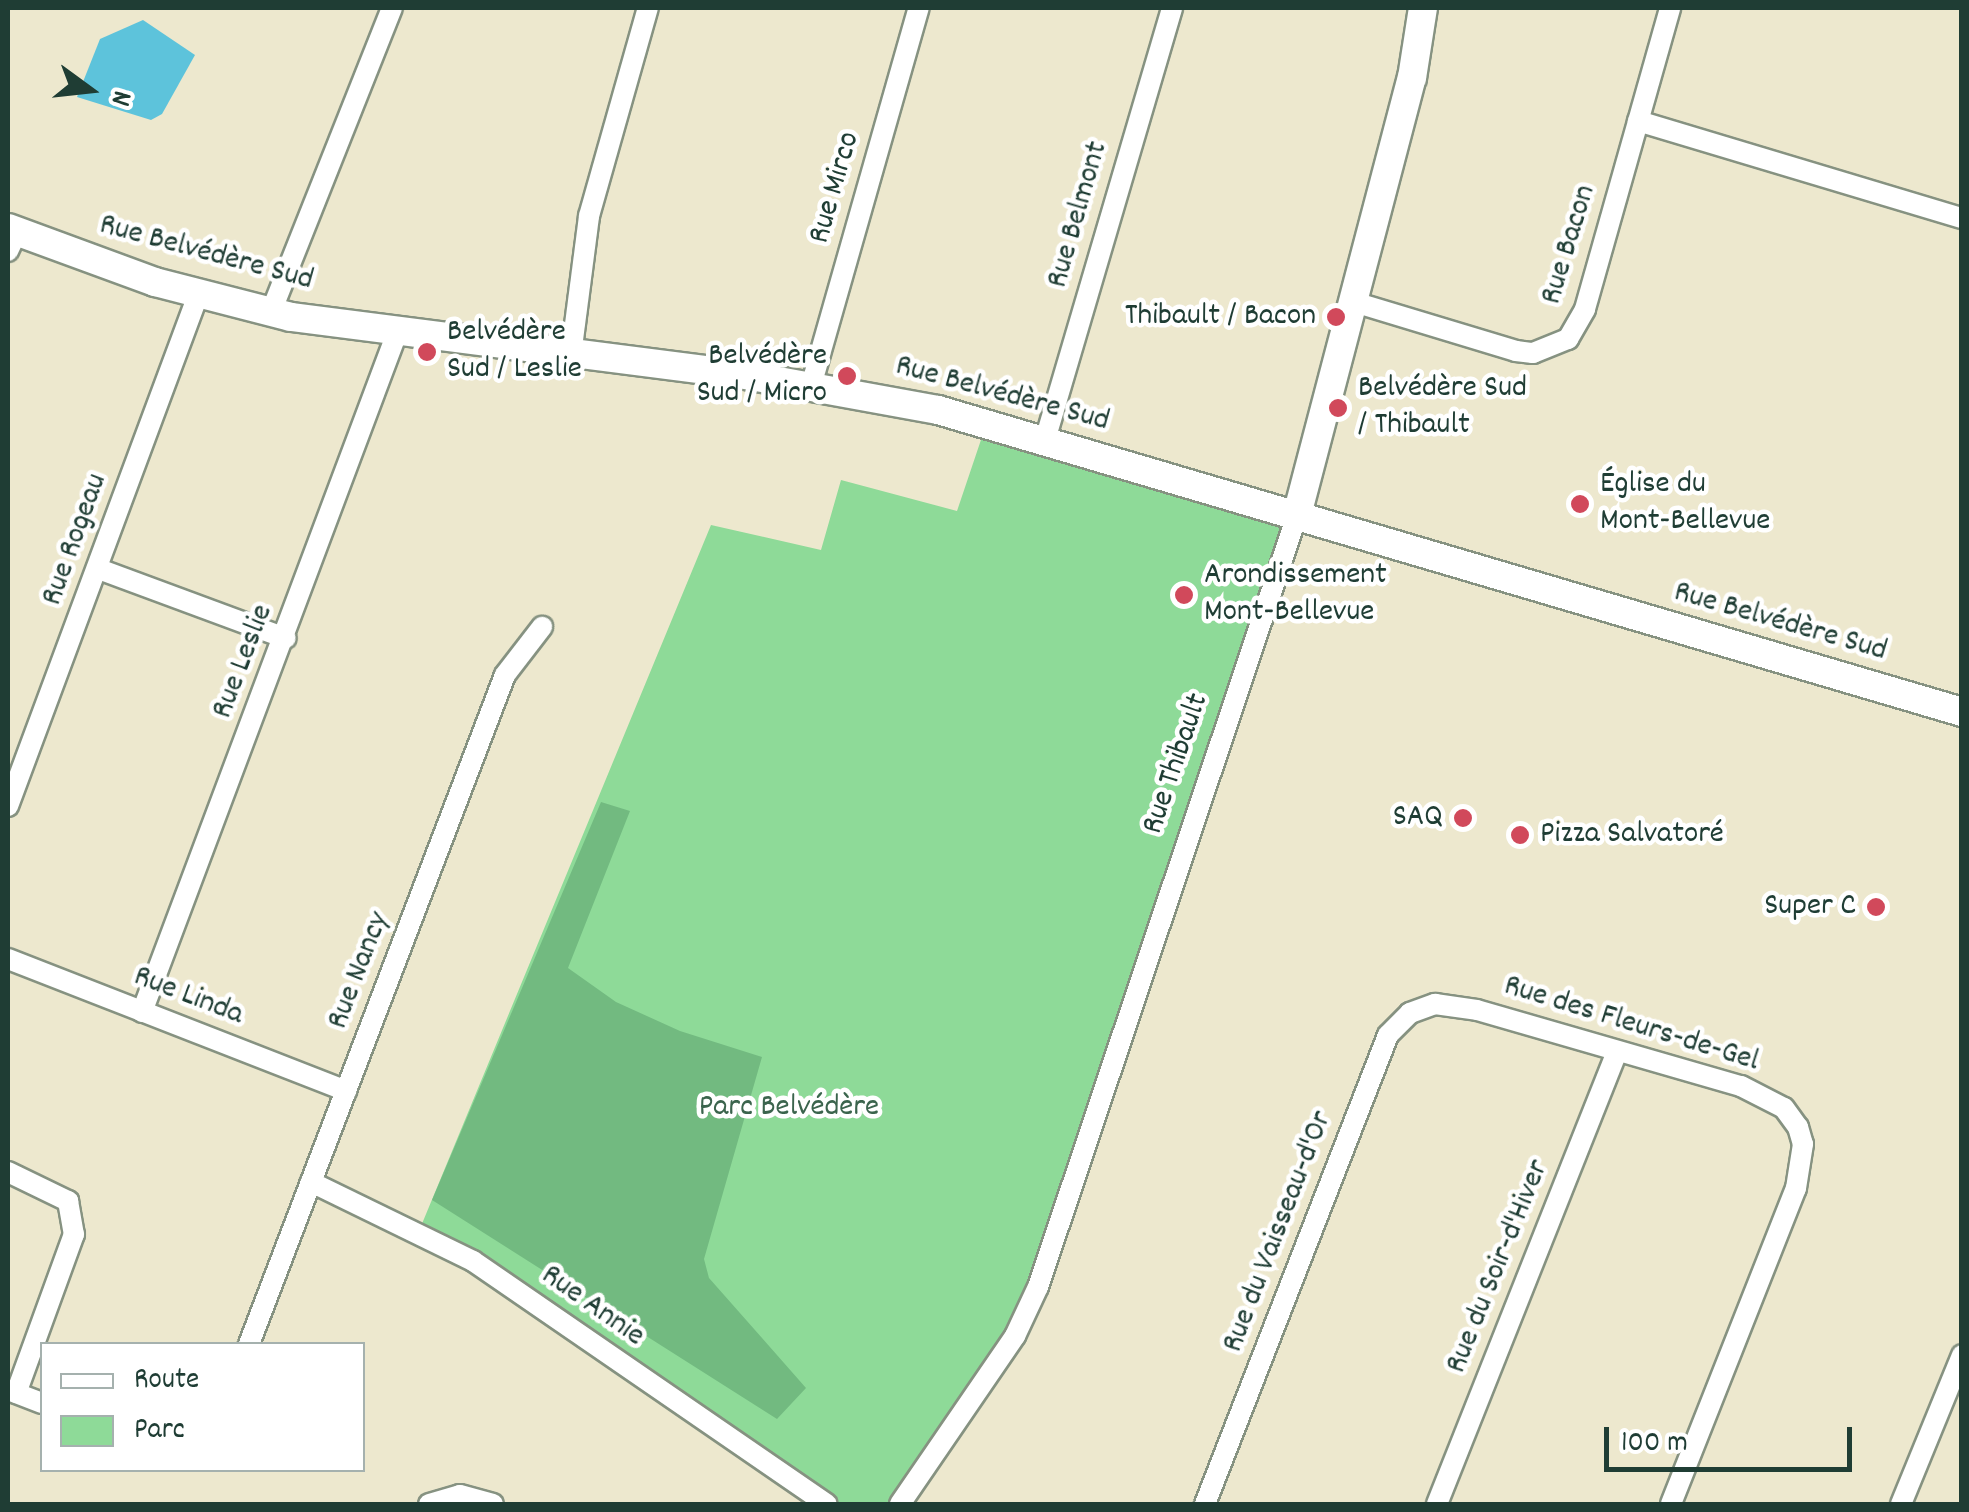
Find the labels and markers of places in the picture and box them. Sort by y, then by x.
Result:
place label: Thibault / Bacon [1125,298,1316,336]
marker: Thibault / Bacon [1325,306,1347,328]
place label: Belvédère Sud / Leslie [447,315,582,390]
place label: Belvédère Sud / Micro [697,339,827,414]
marker: Belvédère Sud / Leslie [416,341,438,363]
marker: Belvédère Sud / Micro [836,365,858,387]
place label: Belvédère Sud / Thibault [1358,371,1527,446]
marker: Belvédère Sud / Thibault [1327,397,1349,419]
place label: Église du Mont-Bellevue [1600,467,1770,542]
marker: Église du Mont-Bellevue [1569,493,1591,515]
place label: Arondissement Mont-Bellevue [1204,558,1387,633]
marker: Arondissement Mont-Bellevue [1173,584,1195,606]
place label: SAQ [1393,799,1443,837]
marker: SAQ [1452,807,1474,829]
place label: Pizza Salvatoré [1540,816,1724,854]
marker: Pizza Salvatoré [1509,824,1531,846]
place label: Super C [1764,888,1856,926]
marker: Super C [1865,896,1887,918]

